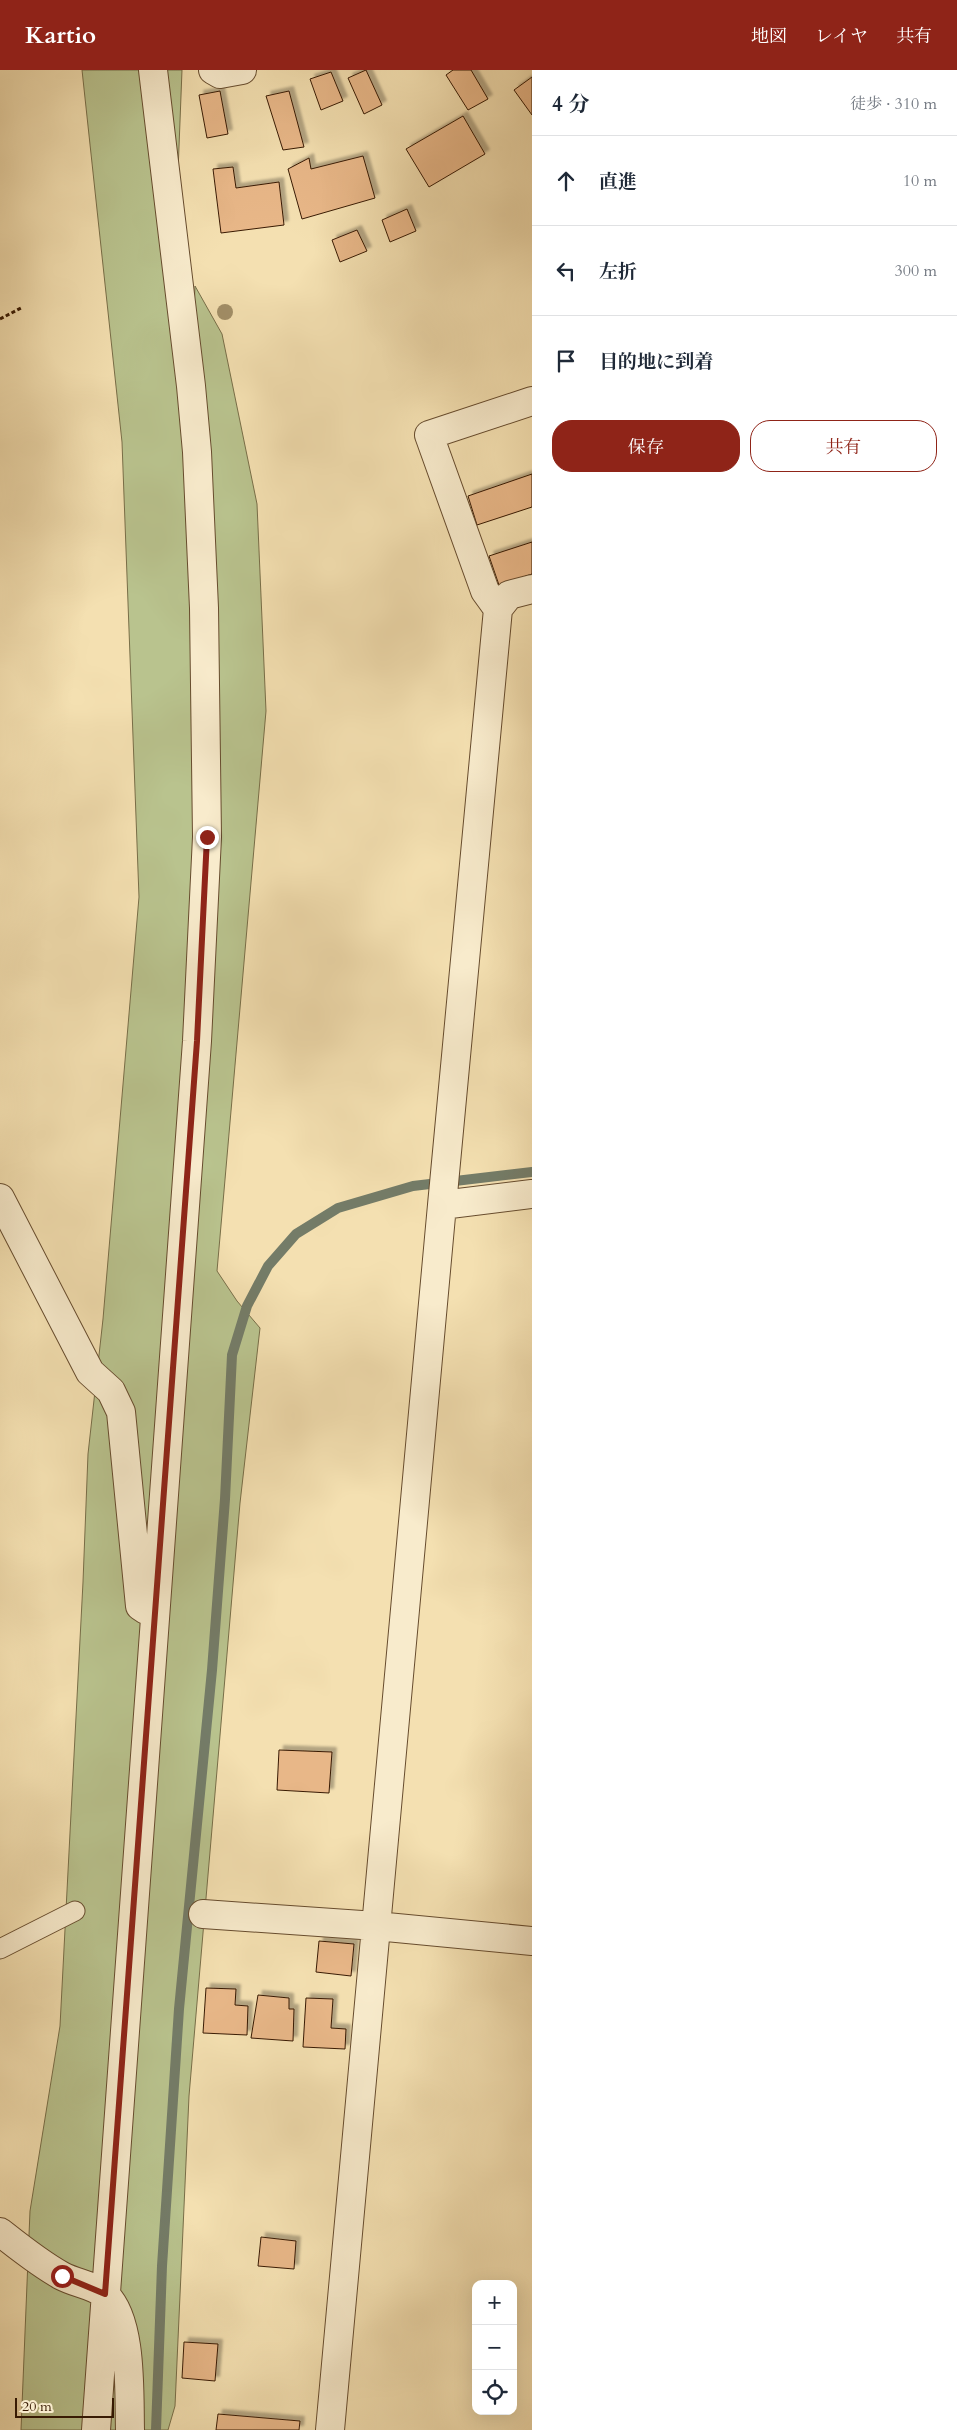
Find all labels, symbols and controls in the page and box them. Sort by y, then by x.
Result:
text: Kartio [25,19,96,52]
text: 地図 [751,24,787,49]
text: レイヤ [815,24,868,49]
text: 共有 [896,24,932,49]
text: 4 分 [552,90,589,119]
text: 徒歩 · 310 m [850,93,937,115]
icon: ahead [552,167,580,195]
text: 直進 [599,169,637,195]
text: 10 m [903,170,937,192]
icon: left [552,257,580,285]
text: 左折 [599,259,637,285]
text: 300 m [895,260,937,282]
icon: arrive [552,347,580,375]
text: 目的地に到着 [599,349,713,375]
button: 保存 [552,420,740,472]
button: 共有 [750,420,937,472]
route end [196,826,219,849]
route start [51,2265,74,2288]
map controls [472,2280,517,2415]
button: + [472,2280,517,2325]
button: − [472,2325,517,2370]
button: locate [472,2370,517,2415]
scale bar [15,2395,114,2418]
text: 20 m [22,2397,52,2416]

